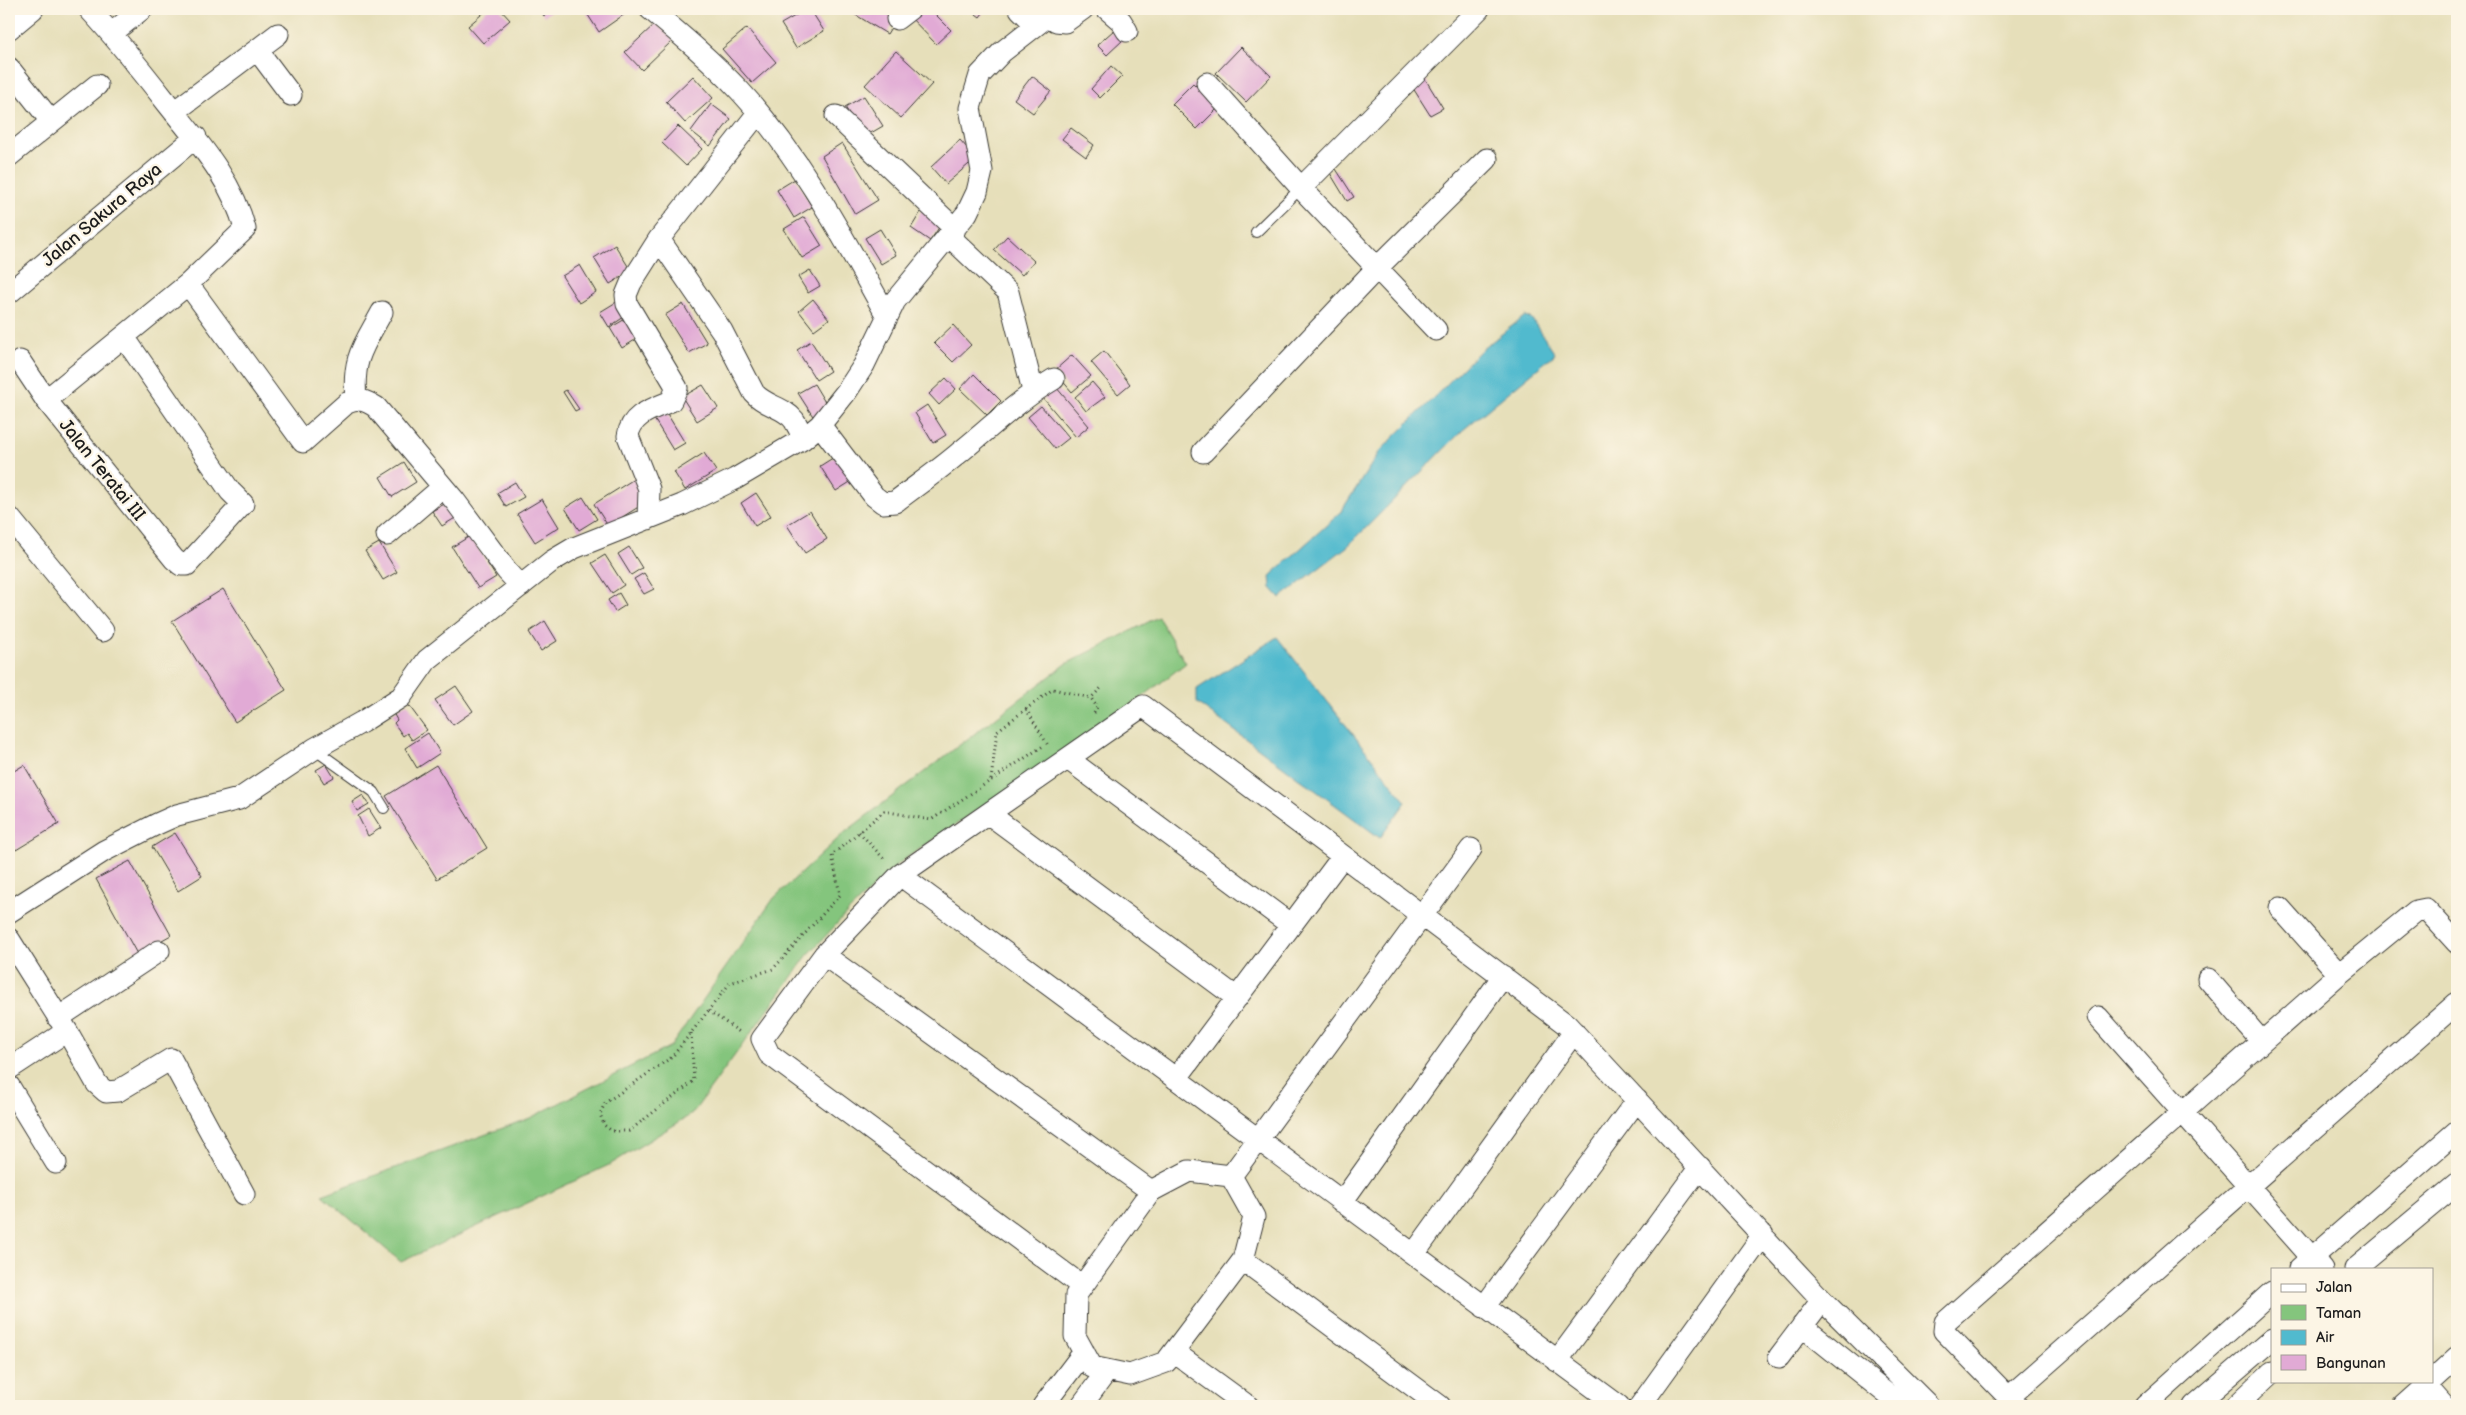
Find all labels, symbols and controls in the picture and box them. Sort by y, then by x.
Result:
street label: Jalan Sakura Raya [38,159,166,271]
street label: Jalan Teratai III [55,415,149,525]
legend [2271,1268,2434,1382]
text: Jalan [2316,1278,2352,1297]
text: Taman [2316,1304,2361,1323]
text: Air [2316,1328,2335,1347]
text: Bangunan [2316,1354,2386,1373]

